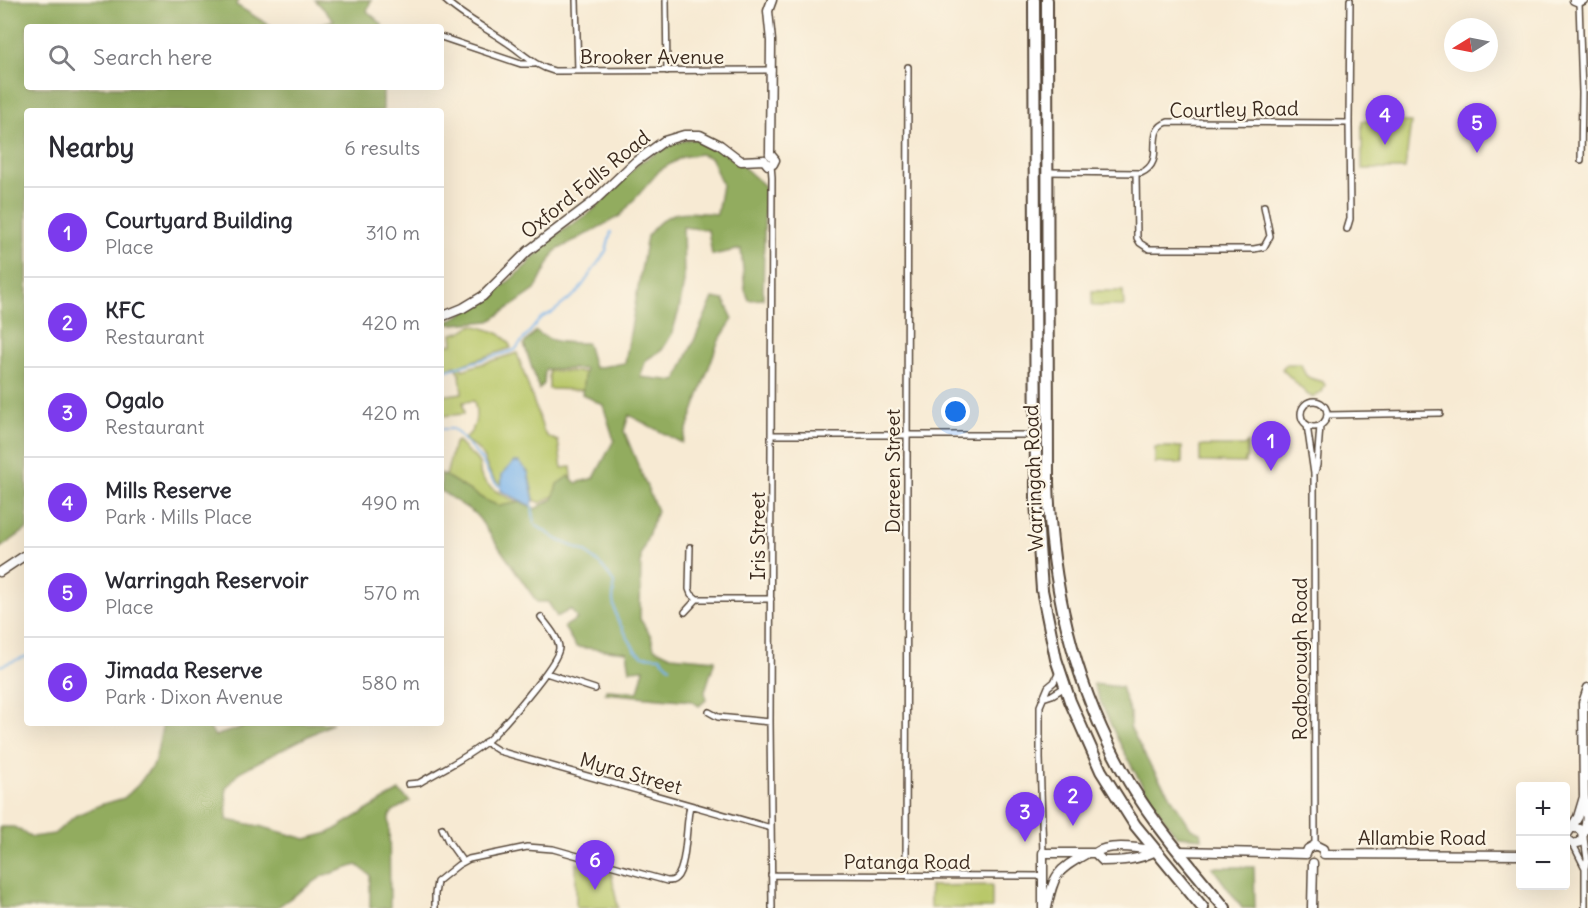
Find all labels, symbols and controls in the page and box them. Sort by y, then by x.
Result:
north arrow [1444,18,1498,72]
search box [24,24,444,90]
icon: search [45,41,78,74]
text: Search here [93,43,212,71]
street label: Brooker Avenue [580,44,724,69]
street label: Courtley Road [1169,95,1299,123]
pin: 4 [1366,96,1404,145]
pin: 5 [1458,104,1496,153]
street label: Oxford Falls Road [515,124,655,244]
text: Nearby [48,131,134,164]
text: 6 results [344,135,420,160]
text: Courtyard Building [105,206,293,234]
text: 1 [64,220,71,245]
text: 310 m [365,220,420,245]
text: Place [105,234,153,259]
text: KFC [105,296,145,324]
text: 2 [62,310,73,335]
text: 420 m [362,310,420,335]
text: Restaurant [105,324,204,349]
text: Ogalo [105,386,164,414]
your location [941,397,970,426]
text: 3 [62,400,73,425]
text: 420 m [362,400,420,425]
street label: Warringah Road [1018,404,1048,552]
street label: Dareen Street [880,409,905,533]
text: Restaurant [105,414,204,439]
pin: 1 [1252,422,1290,471]
text: Mills Reserve [105,476,232,504]
text: 4 [62,490,73,515]
text: 490 m [361,490,420,515]
street label: Iris Street [745,492,770,580]
text: Park · Mills Place [105,504,252,529]
text: Warringah Reservoir [105,566,308,594]
street label: Rodborough Road [1287,577,1312,741]
text: 5 [62,580,73,605]
text: 570 m [363,580,420,605]
text: Place [105,594,153,619]
text: Jimada Reserve [105,656,263,684]
text: 6 [62,670,73,695]
text: 580 m [362,670,420,695]
text: Park · Dixon Avenue [105,684,283,709]
street label: Myra Street [577,747,685,800]
pin: 2 [1054,776,1092,826]
map controls [1516,782,1570,890]
button: + [1516,782,1570,836]
pin: 3 [1006,792,1044,842]
street label: Allambie Road [1358,825,1487,850]
button: − [1516,836,1570,890]
pin: 6 [576,840,614,890]
street label: Patanga Road [844,849,971,874]

